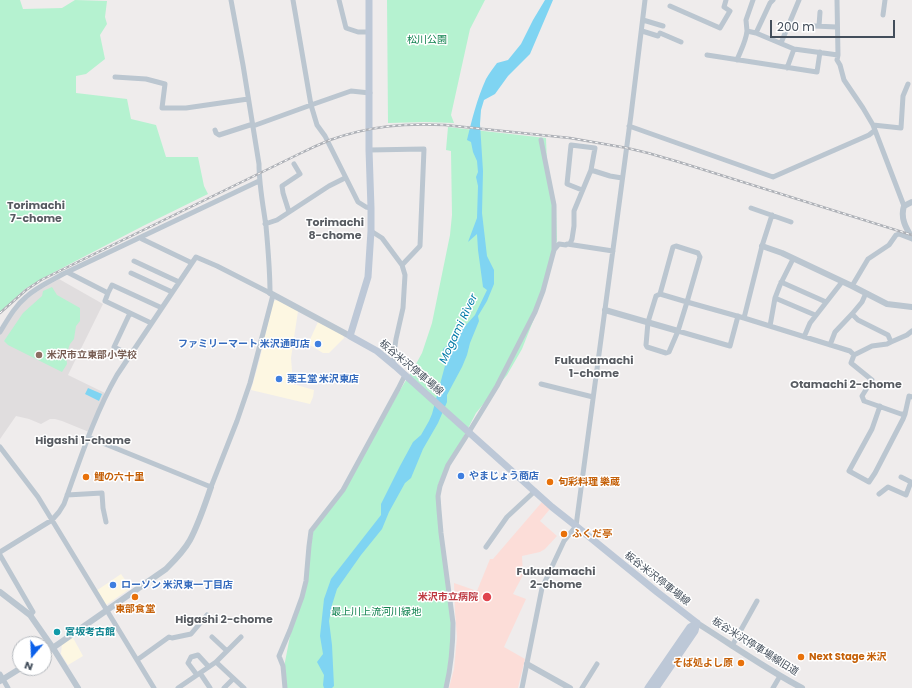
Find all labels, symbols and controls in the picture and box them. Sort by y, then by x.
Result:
scale bar [772,12,897,38]
text: 200 m [777,18,815,35]
park label: 松川公園 [407,34,447,46]
district label: Torimachi 7-chome [7,199,65,225]
district label: Torimachi 8-chome [306,216,364,242]
water label: Mogami River [437,292,481,366]
place label: ファミリーマート 米沢通町店 [178,338,310,350]
street label: 板谷米沢停車場線 [377,338,445,398]
marker: ファミリーマート 米沢通町店 [313,339,323,349]
place label: 米沢市立東部小学校 [47,349,137,361]
marker: 米沢市立東部小学校 [34,350,44,360]
district label: Fukudamachi 1-chome [554,354,634,380]
place label: 薬王堂 米沢東店 [287,373,359,385]
marker: 薬王堂 米沢東店 [274,374,284,384]
district label: Otamachi 2-chome [790,378,902,392]
district label: Higashi 1-chome [35,434,131,448]
place label: やまじょう商店 [469,470,539,482]
place label: 鯉の六十里 [94,471,144,483]
marker: やまじょう商店 [456,471,466,481]
marker: 鯉の六十里 [81,472,91,482]
place label: 旬彩料理 樂蔵 [558,476,620,488]
marker: 旬彩料理 樂蔵 [545,477,555,487]
place label: ふくだ亭 [572,528,612,540]
marker: ふくだ亭 [559,529,569,539]
street label: 板谷米沢停車場線 [622,550,692,608]
district label: Fukudamachi 2-chome [516,565,596,591]
place label: ローソン 米沢東一丁目店 [121,579,233,591]
marker: ローソン 米沢東一丁目店 [108,580,118,590]
place label: 米沢市立病院 [418,591,478,603]
marker: 米沢市立病院 [481,591,493,603]
marker: 東部食堂 [130,592,140,602]
place label: 東部食堂 [115,603,155,615]
park label: 最上川上流河川緑地 [331,606,421,618]
district label: Higashi 2-chome [175,613,273,627]
street label: 板谷米沢停車場線旧道 [709,615,801,679]
place label: 宮坂考古館 [65,626,115,638]
marker: 宮坂考古館 [52,627,62,637]
north arrow [12,636,52,676]
place label: Next Stage 米沢 [809,651,887,663]
marker: Next Stage 米沢 [796,652,806,662]
text: N [22,657,35,675]
place label: そば処よし原 [673,657,733,669]
marker: そば処よし原 [736,658,746,668]

